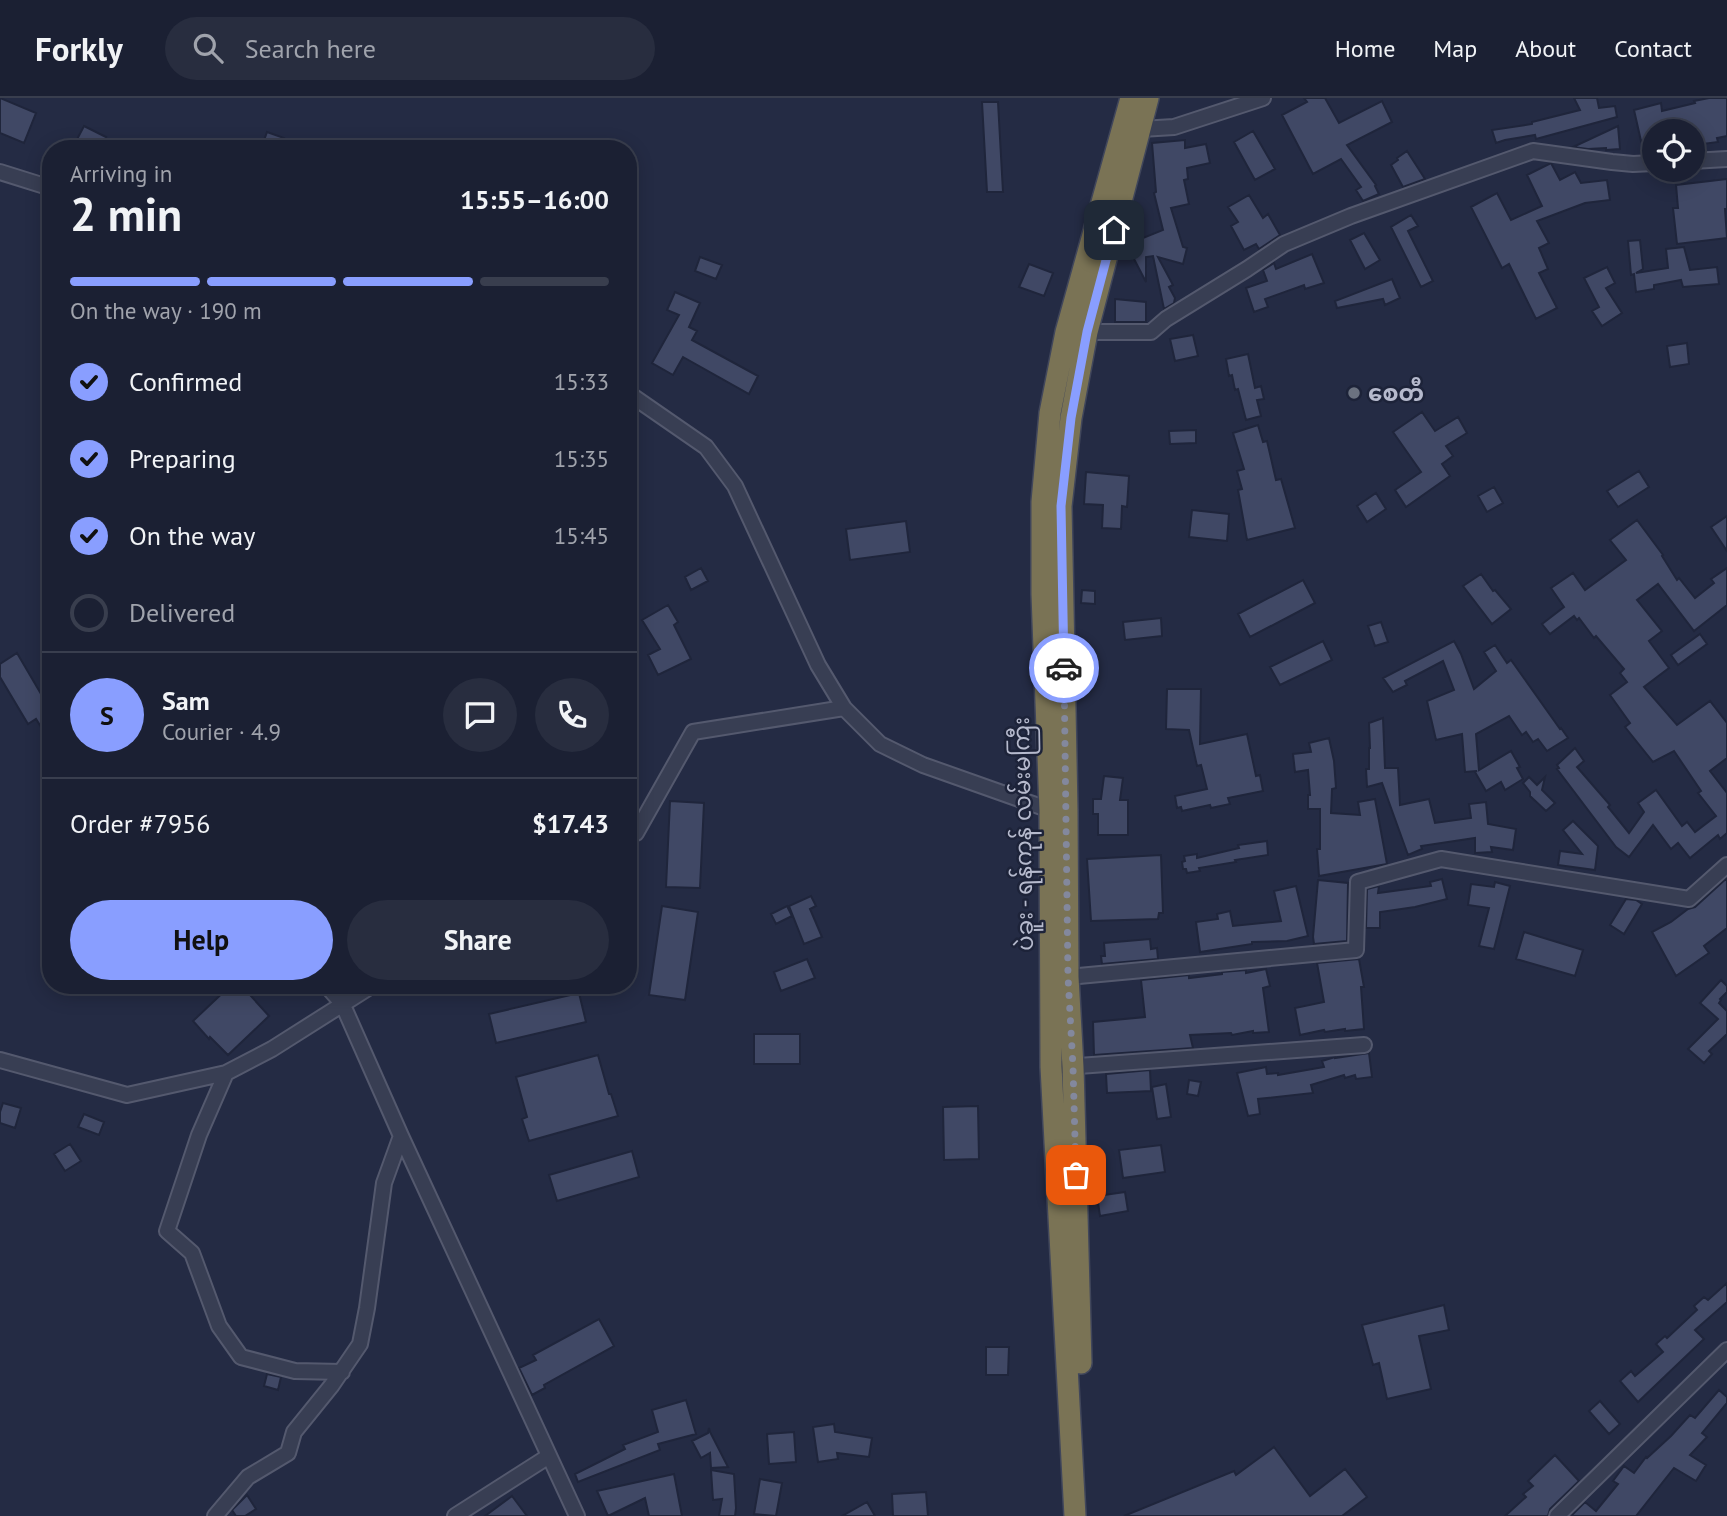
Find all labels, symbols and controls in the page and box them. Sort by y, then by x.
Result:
search box [165,17,655,80]
text: Forkly [35,27,123,70]
icon: search [189,29,227,67]
text: Search here [245,32,376,65]
text: Home [1335,33,1395,64]
text: Map [1433,33,1477,64]
text: About [1515,33,1576,64]
text: Contact [1614,33,1692,64]
map controls [1642,119,1705,182]
button: locate [1642,119,1705,182]
text: Arriving in [70,159,172,188]
text: 15:55–16:00 [460,183,609,216]
text: 2 min [70,184,182,244]
pin [1084,200,1144,260]
icon: home [1095,211,1133,249]
text: On the way · 190 m [70,296,262,325]
icon: check [70,363,108,401]
text: Confirmed [129,365,242,398]
text: 15:33 [554,367,609,396]
place label: စေတီ [1368,377,1424,407]
marker: စေတီ [1346,385,1362,401]
icon: check [70,440,108,478]
text: Preparing [129,442,236,475]
text: 15:35 [554,444,609,473]
icon: check [70,517,108,555]
text: On the way [129,519,255,552]
text: 15:45 [554,521,609,550]
text: Delivered [129,596,235,629]
courier [1029,633,1099,703]
icon: car [1045,649,1083,687]
button: chat [443,678,517,752]
button: phone [535,678,609,752]
text: Sam [162,684,210,717]
text: S [100,699,114,732]
text: Courier · 4.9 [162,717,281,746]
street label: ပဲခူး - ရန်ကုန် လမ်းမကြီး [1005,717,1044,951]
text: Order #7956 [70,807,210,840]
text: $17.43 [532,807,609,840]
button: Help [70,900,333,980]
button: Share [347,900,609,980]
pin [1046,1145,1106,1205]
icon: bag [1057,1156,1095,1194]

